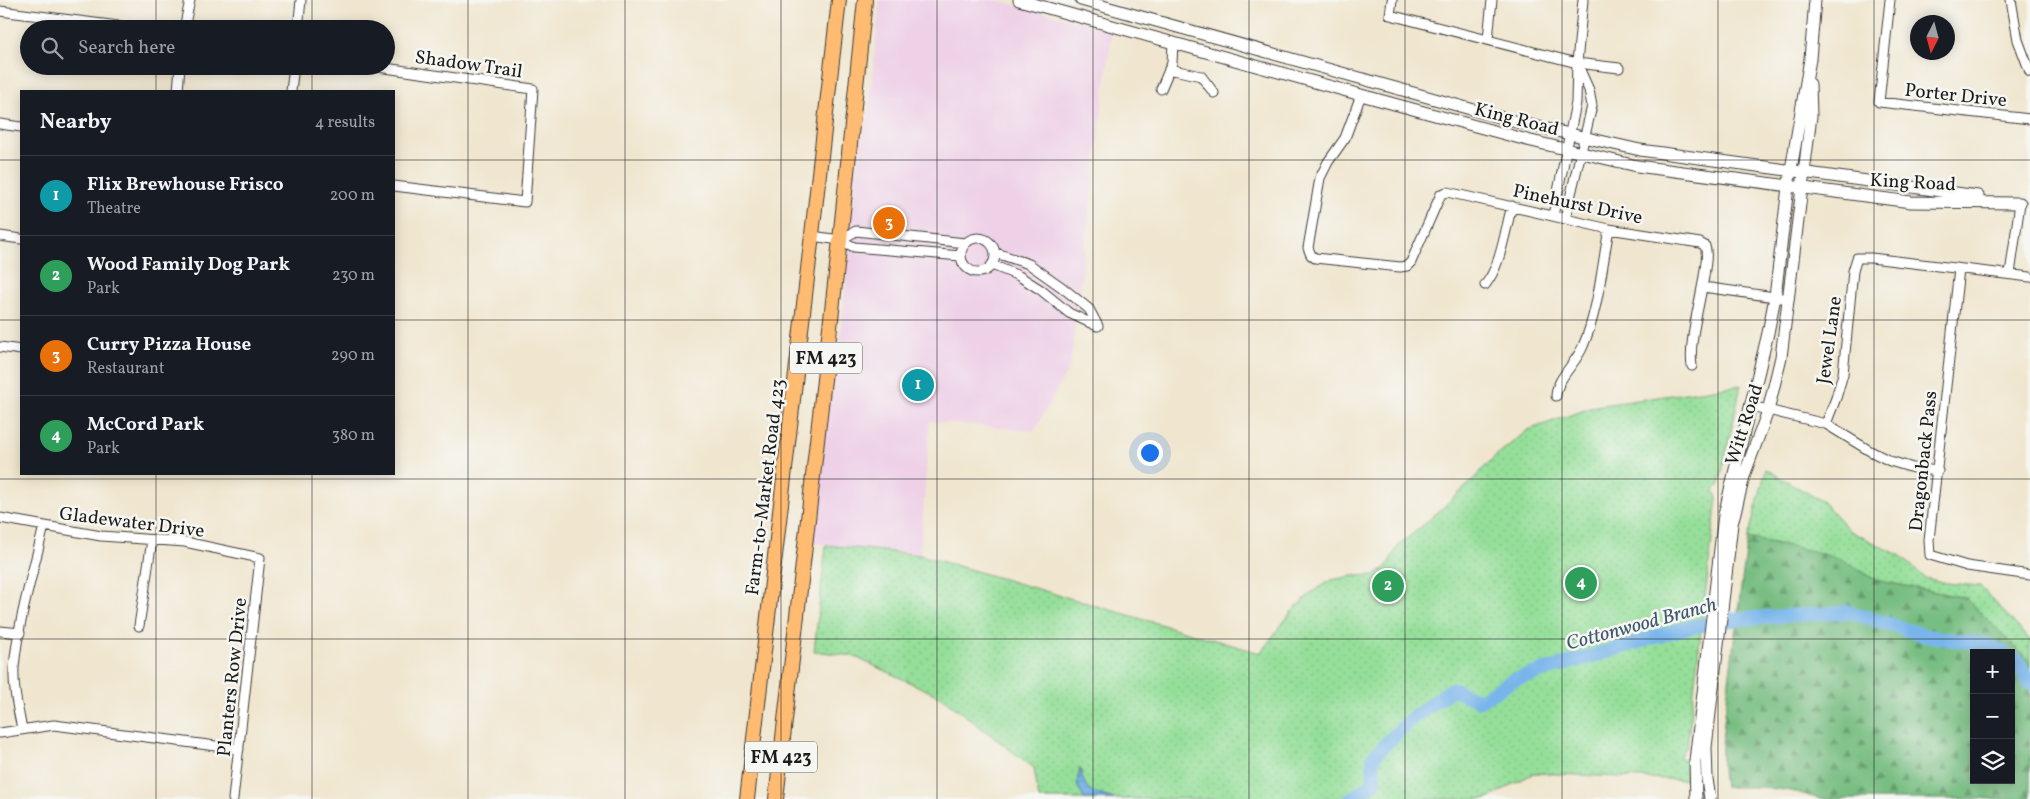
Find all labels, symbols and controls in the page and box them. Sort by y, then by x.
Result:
north arrow [1910,15,1955,60]
search box [20,20,395,75]
icon: search [38,34,66,62]
text: Search here [78,35,175,61]
street label: Shadow Trail [413,45,525,85]
street label: Porter Drive [1904,78,2008,114]
street label: King Road [1471,97,1562,143]
text: Nearby [40,108,111,137]
text: 4 results [315,112,375,134]
street label: King Road [1869,168,1957,198]
text: Flix Brewhouse Frisco [87,172,284,198]
street label: Pinehurst Drive [1510,179,1645,231]
text: 1 [53,185,59,207]
text: 200 m [330,185,375,207]
text: Theatre [87,198,141,220]
pin: 3 [873,204,905,242]
text: Wood Family Dog Park [87,252,290,278]
text: 2 [52,265,60,287]
text: 230 m [332,265,375,287]
text: Park [87,278,120,300]
street label: Jewel Lane [1811,295,1849,386]
text: Curry Pizza House [87,332,251,358]
road number: FM 423 [790,342,862,373]
text: 3 [52,345,60,367]
text: 290 m [331,345,375,367]
text: Restaurant [87,358,165,380]
pin: 1 [902,366,934,404]
street label: Farm-to-Market Road 423 [740,377,792,597]
street label: Witt Road [1720,381,1770,469]
street label: Dragonback Pass [1904,390,1944,533]
text: McCord Park [87,412,204,438]
text: 4 [51,425,61,447]
text: 380 m [332,425,375,447]
text: Park [87,438,120,460]
your location [1137,440,1163,466]
street label: Gladewater Drive [58,501,206,545]
pin: 4 [1565,564,1597,602]
pin: 2 [1372,567,1404,605]
water label: Cottonwood Branch [1563,591,1720,658]
street label: Planters Row Drive [212,596,254,758]
map controls [1970,649,2015,784]
button: + [1970,649,2015,694]
button: − [1970,694,2015,739]
button: layers [1970,739,2015,784]
road number: FM 423 [745,742,817,772]

